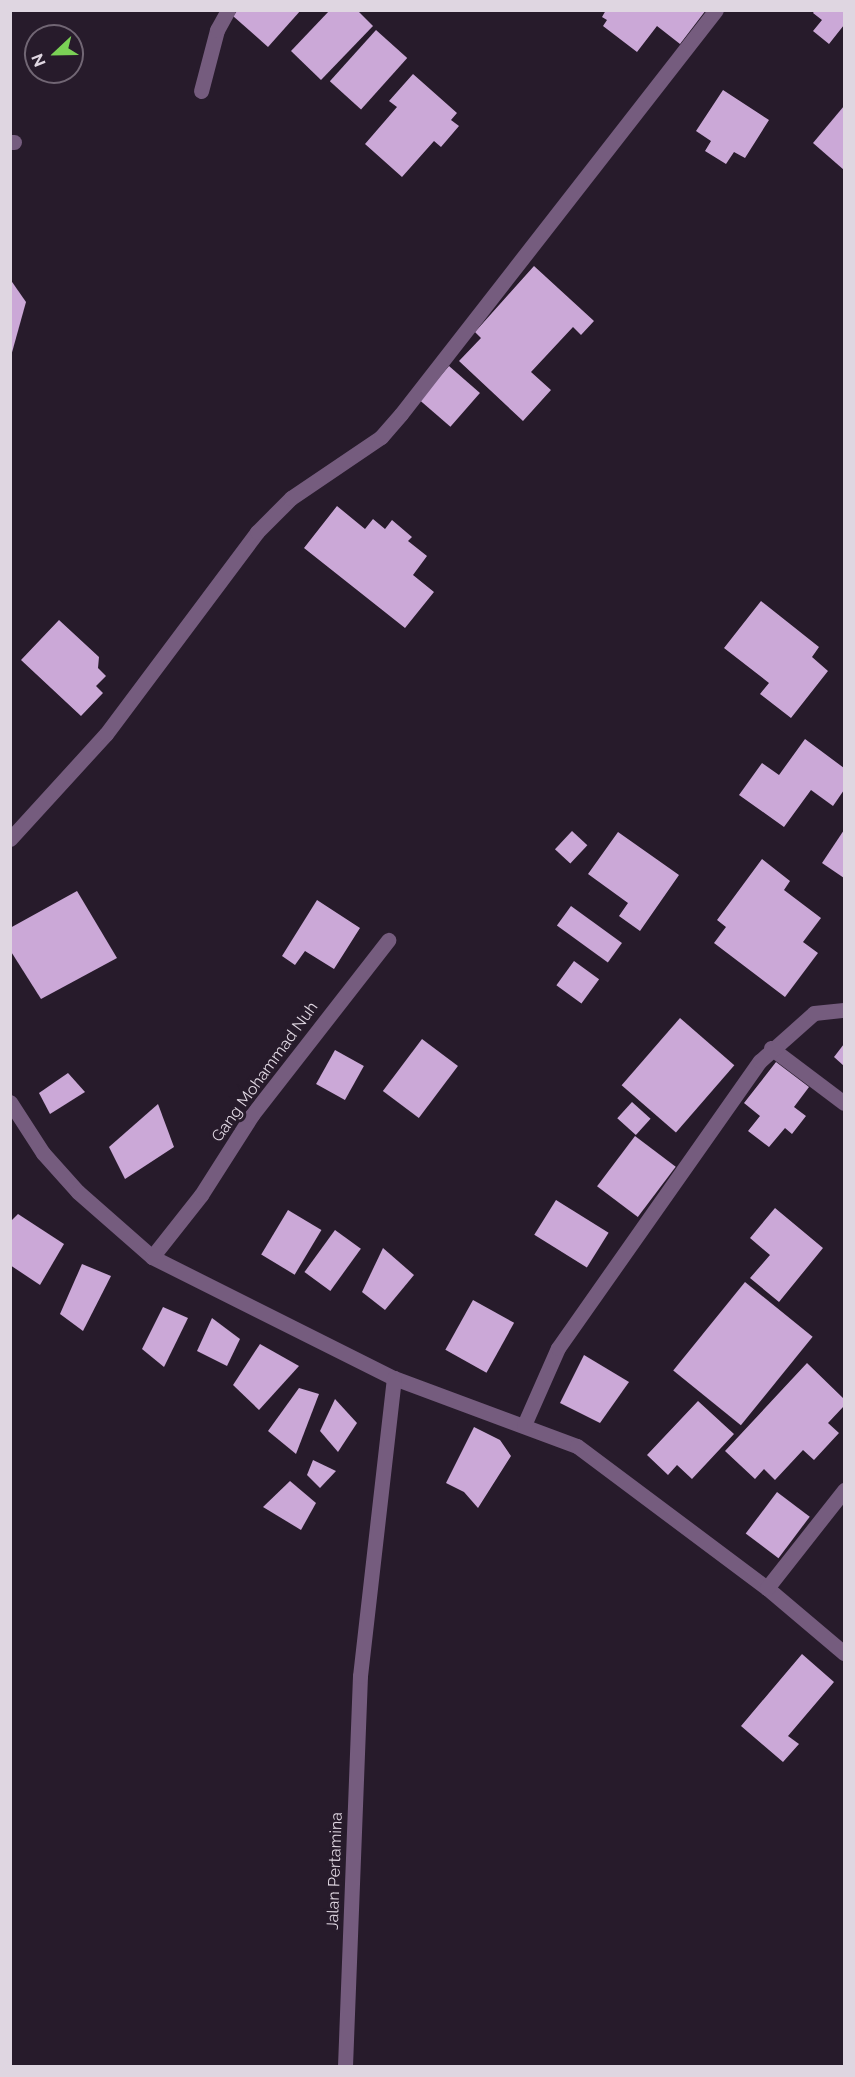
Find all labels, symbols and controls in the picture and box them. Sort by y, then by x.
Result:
north arrow [24,24,84,84]
text: N [28,51,50,69]
street label: Gang Mohammad Nuh [208,998,322,1146]
street label: Jalan Pertamina [323,1812,347,1930]

